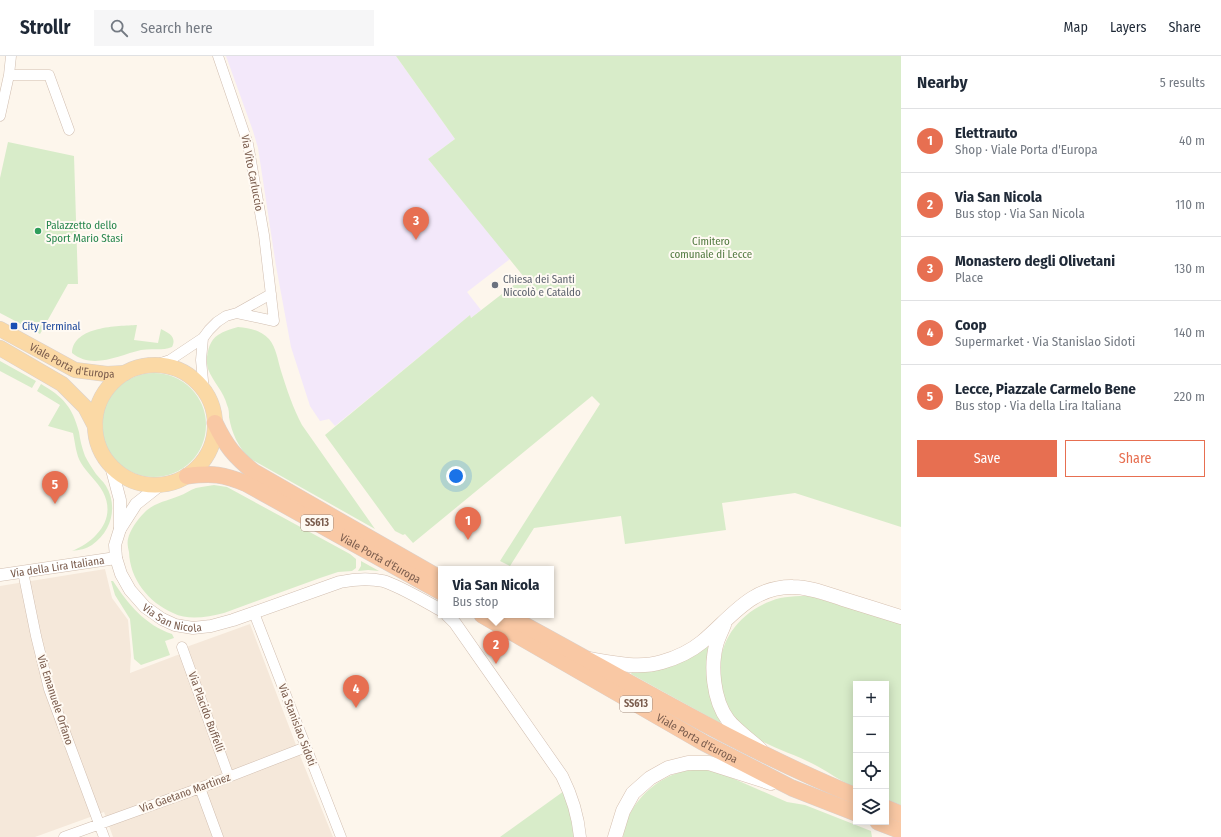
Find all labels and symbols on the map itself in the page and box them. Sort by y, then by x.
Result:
street label: Via Vito Carluccio [238,134,266,213]
pin: 3 [403,207,429,240]
place label: Palazzetto dello Sport Mario Stasi [46,219,123,245]
marker: Palazzetto dello Sport Mario Stasi [33,226,43,236]
park label: Cimitero comunale di Lecce [670,235,752,261]
place label: Chiesa dei Santi Niccolò e Cataldo [503,273,581,299]
marker: Chiesa dei Santi Niccolò e Cataldo [490,280,500,290]
place label: City Terminal [22,320,80,333]
marker: City Terminal [9,321,19,331]
street label: Viale Porta d'Europa [27,340,115,381]
your location [446,466,466,486]
pin: 5 [42,471,68,504]
pin: 1 [455,507,481,540]
road number: SS613 [301,515,333,531]
street label: Viale Porta d'Europa [338,530,423,586]
street label: Via della Lira Italiana [10,553,105,580]
street label: Via San Nicola [140,601,202,635]
pin: 2 [483,631,509,664]
street label: Via Emanuele Orfano [34,653,76,747]
street label: Via Placido Buffelli [185,670,227,754]
pin: 4 [343,675,369,708]
street label: Via Stanislao Sidoti [275,682,319,768]
road number: SS613 [620,696,652,712]
street label: Viale Porta d'Europa [654,711,740,766]
street label: Via Gaetano Martinez [138,770,233,815]

